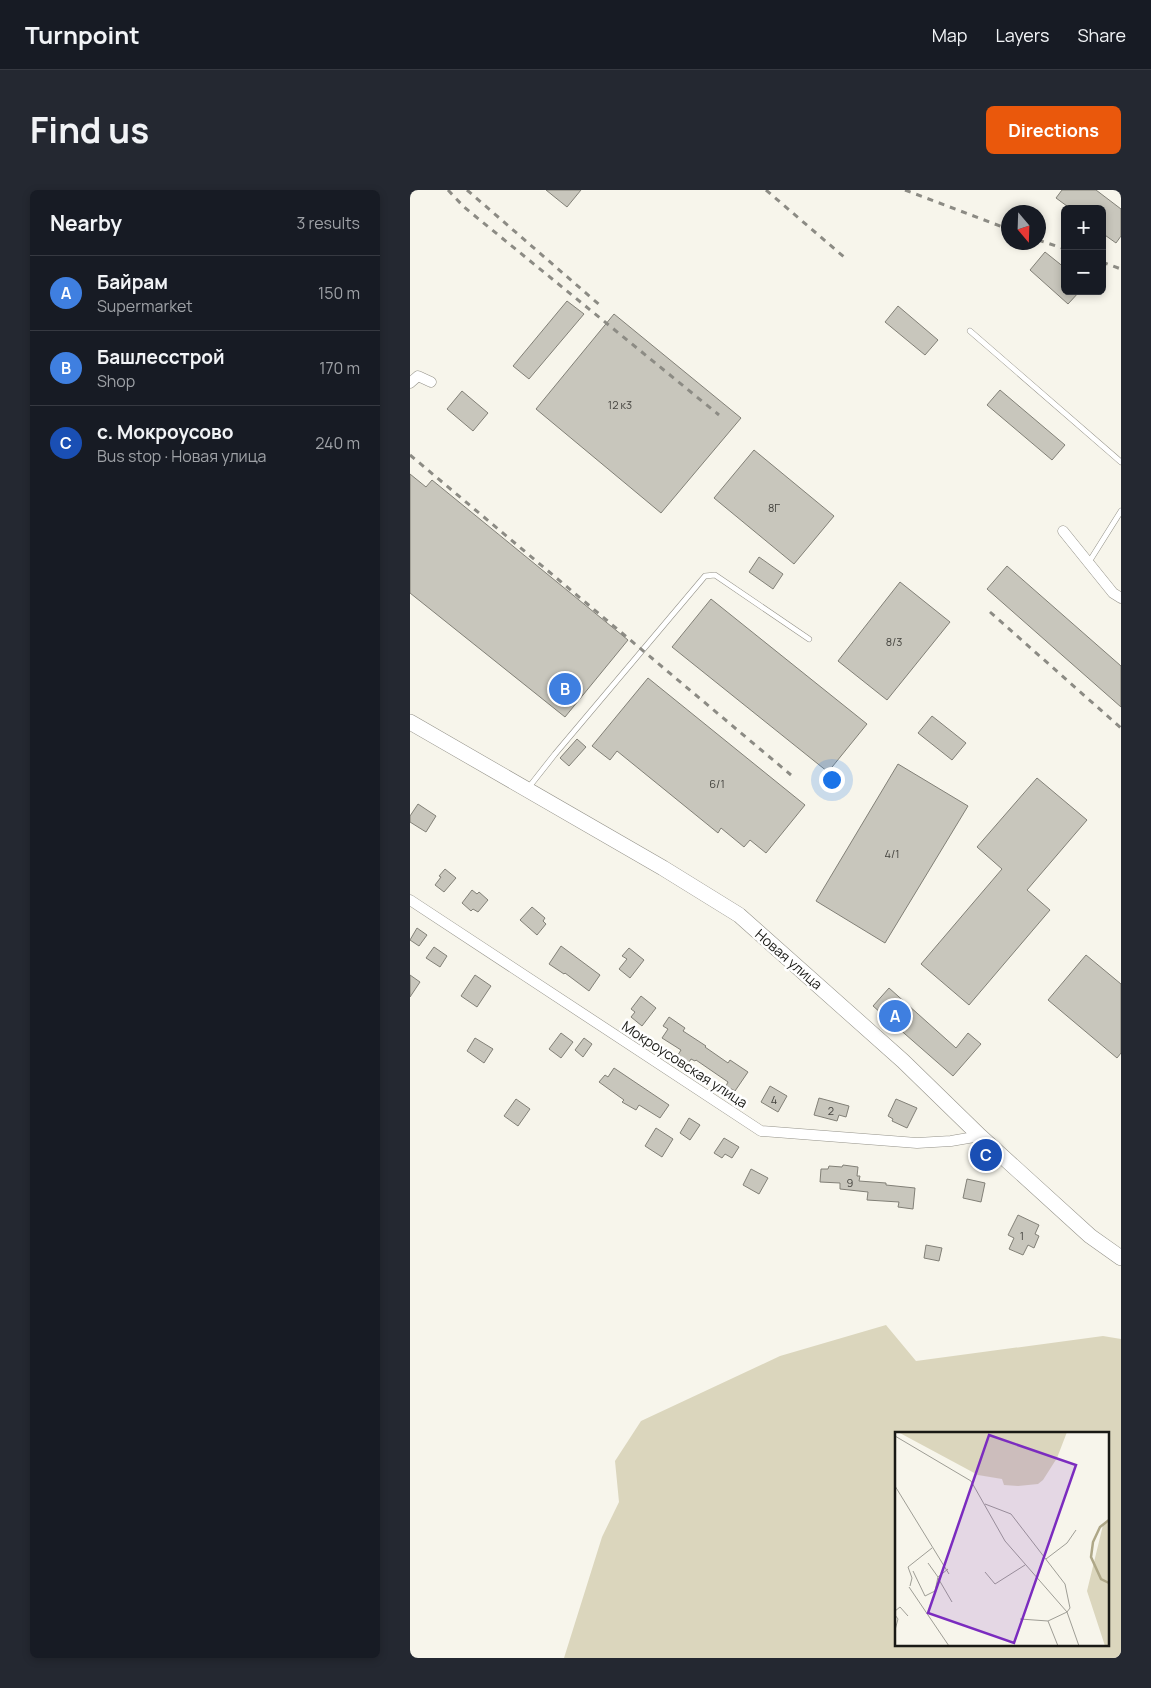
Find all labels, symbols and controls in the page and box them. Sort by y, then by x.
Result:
text: Turnpoint [25,18,140,51]
text: Map [932,23,967,47]
text: Layers [995,23,1049,47]
text: Share [1077,23,1126,47]
text: Find us [30,106,149,154]
button: Directions [986,106,1121,154]
north arrow [1001,205,1046,250]
map controls [1061,205,1106,295]
button: + [1061,205,1106,250]
text: Nearby [50,209,122,237]
text: 3 results [297,212,360,234]
button: − [1061,250,1106,295]
text: Байрам [97,269,168,295]
text: A [61,282,71,304]
text: 150 m [318,282,360,304]
text: Supermarket [97,295,193,317]
text: Башлесстрой [97,344,225,370]
text: B [61,357,71,379]
text: 170 m [319,357,360,379]
text: Shop [97,370,135,392]
house number: 12 к3 [608,397,632,412]
text: с. Мокроусово [97,419,233,445]
text: C [60,432,72,454]
text: 240 m [315,432,360,454]
text: Bus stop · Новая улица [97,445,266,467]
house number: 8Г [768,500,780,515]
house number: 8/3 [886,634,902,649]
pin: B [549,670,581,708]
your location [819,767,845,793]
house number: 6/1 [709,776,725,791]
house number: 4/1 [884,846,900,861]
street label: Новая улица [751,925,827,993]
pin: A [879,997,911,1035]
street label: Мокроусовская улица [618,1016,752,1112]
house number: 4 [771,1092,777,1107]
house number: 2 [828,1103,834,1118]
pin: C [970,1136,1002,1174]
house number: 9 [847,1175,854,1190]
house number: 1 [1020,1228,1024,1243]
inset map [895,1432,1108,1646]

